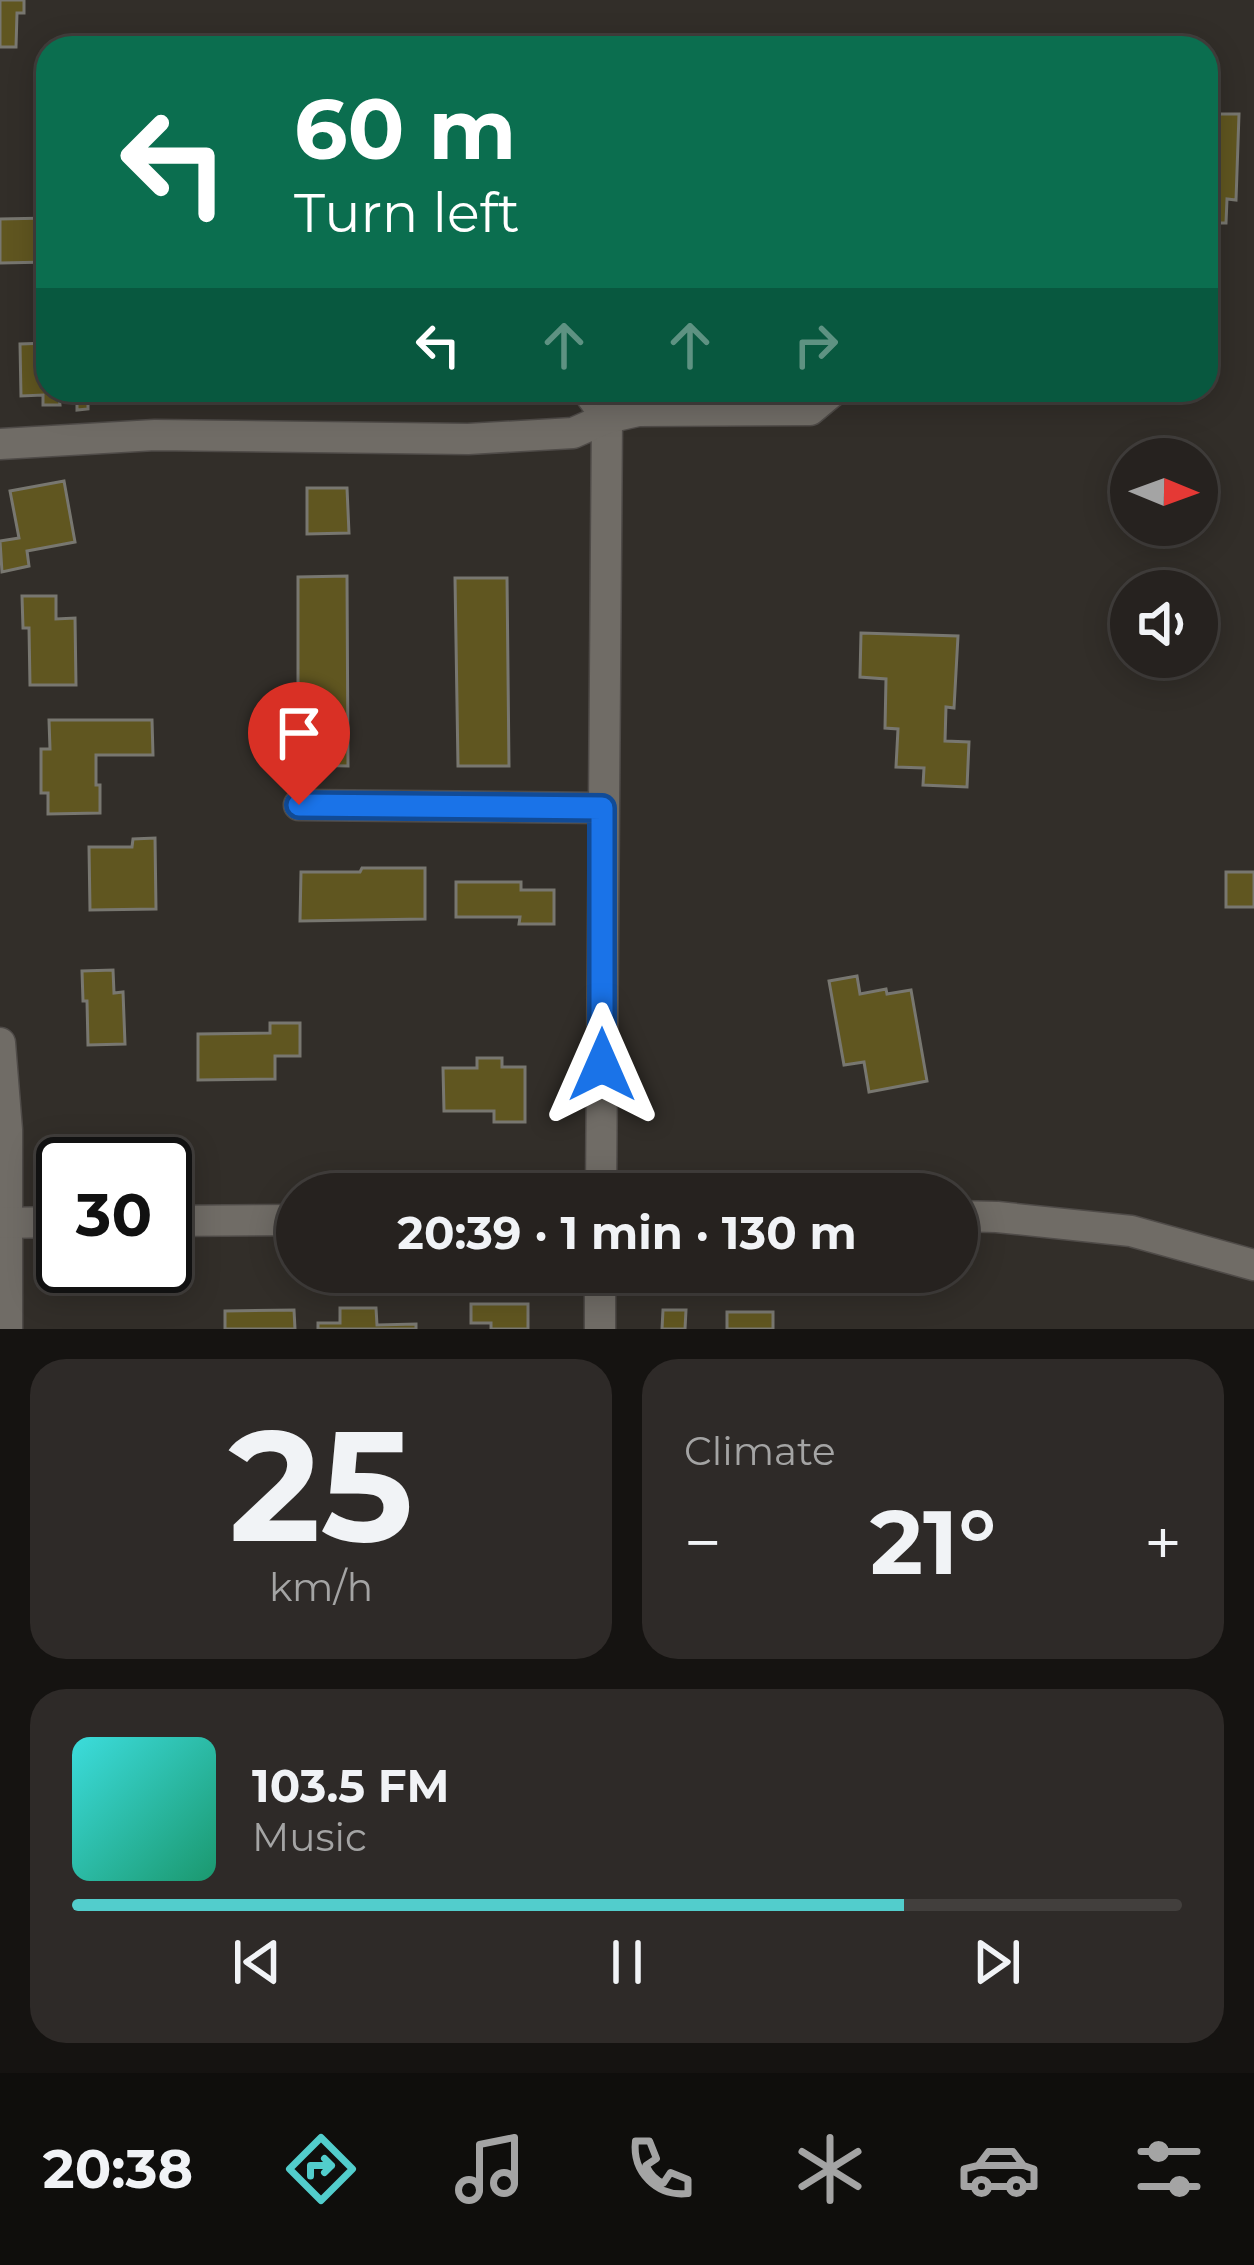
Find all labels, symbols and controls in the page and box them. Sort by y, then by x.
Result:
text: 60 m [294,78,516,180]
icon: left [96,84,252,240]
text: Turn left [294,180,520,246]
icon: left [405,312,471,378]
icon: ahead [531,312,597,378]
icon: ahead [657,312,723,378]
icon: right [783,312,849,378]
north arrow [1110,438,1218,546]
map controls [1110,438,1218,678]
button: sound [1110,570,1218,678]
pin [248,682,350,805]
icon: arrive [266,700,332,766]
position arrow [539,1002,665,1128]
speed limit sign: 30 [36,1137,192,1293]
text: 20:39 · 1 min · 130 m [397,1205,857,1260]
text: 25 [229,1390,413,1580]
text: Climate [684,1427,836,1475]
text: 21° [870,1487,996,1597]
text: − [684,1502,722,1583]
text: + [1144,1502,1182,1583]
text: km/h [269,1563,373,1611]
text: 103.5 FM [252,1758,449,1813]
text: Music [252,1813,367,1861]
icon: previous [224,1929,290,1995]
icon: pause [594,1929,660,1995]
icon: next [964,1929,1030,1995]
icon: directions [279,2127,363,2211]
icon: music [448,2127,532,2211]
icon: phone [618,2127,702,2211]
icon: climate [788,2127,872,2211]
icon: car [957,2127,1041,2211]
icon: filters [1127,2127,1211,2211]
text: 20:38 [43,2136,193,2202]

